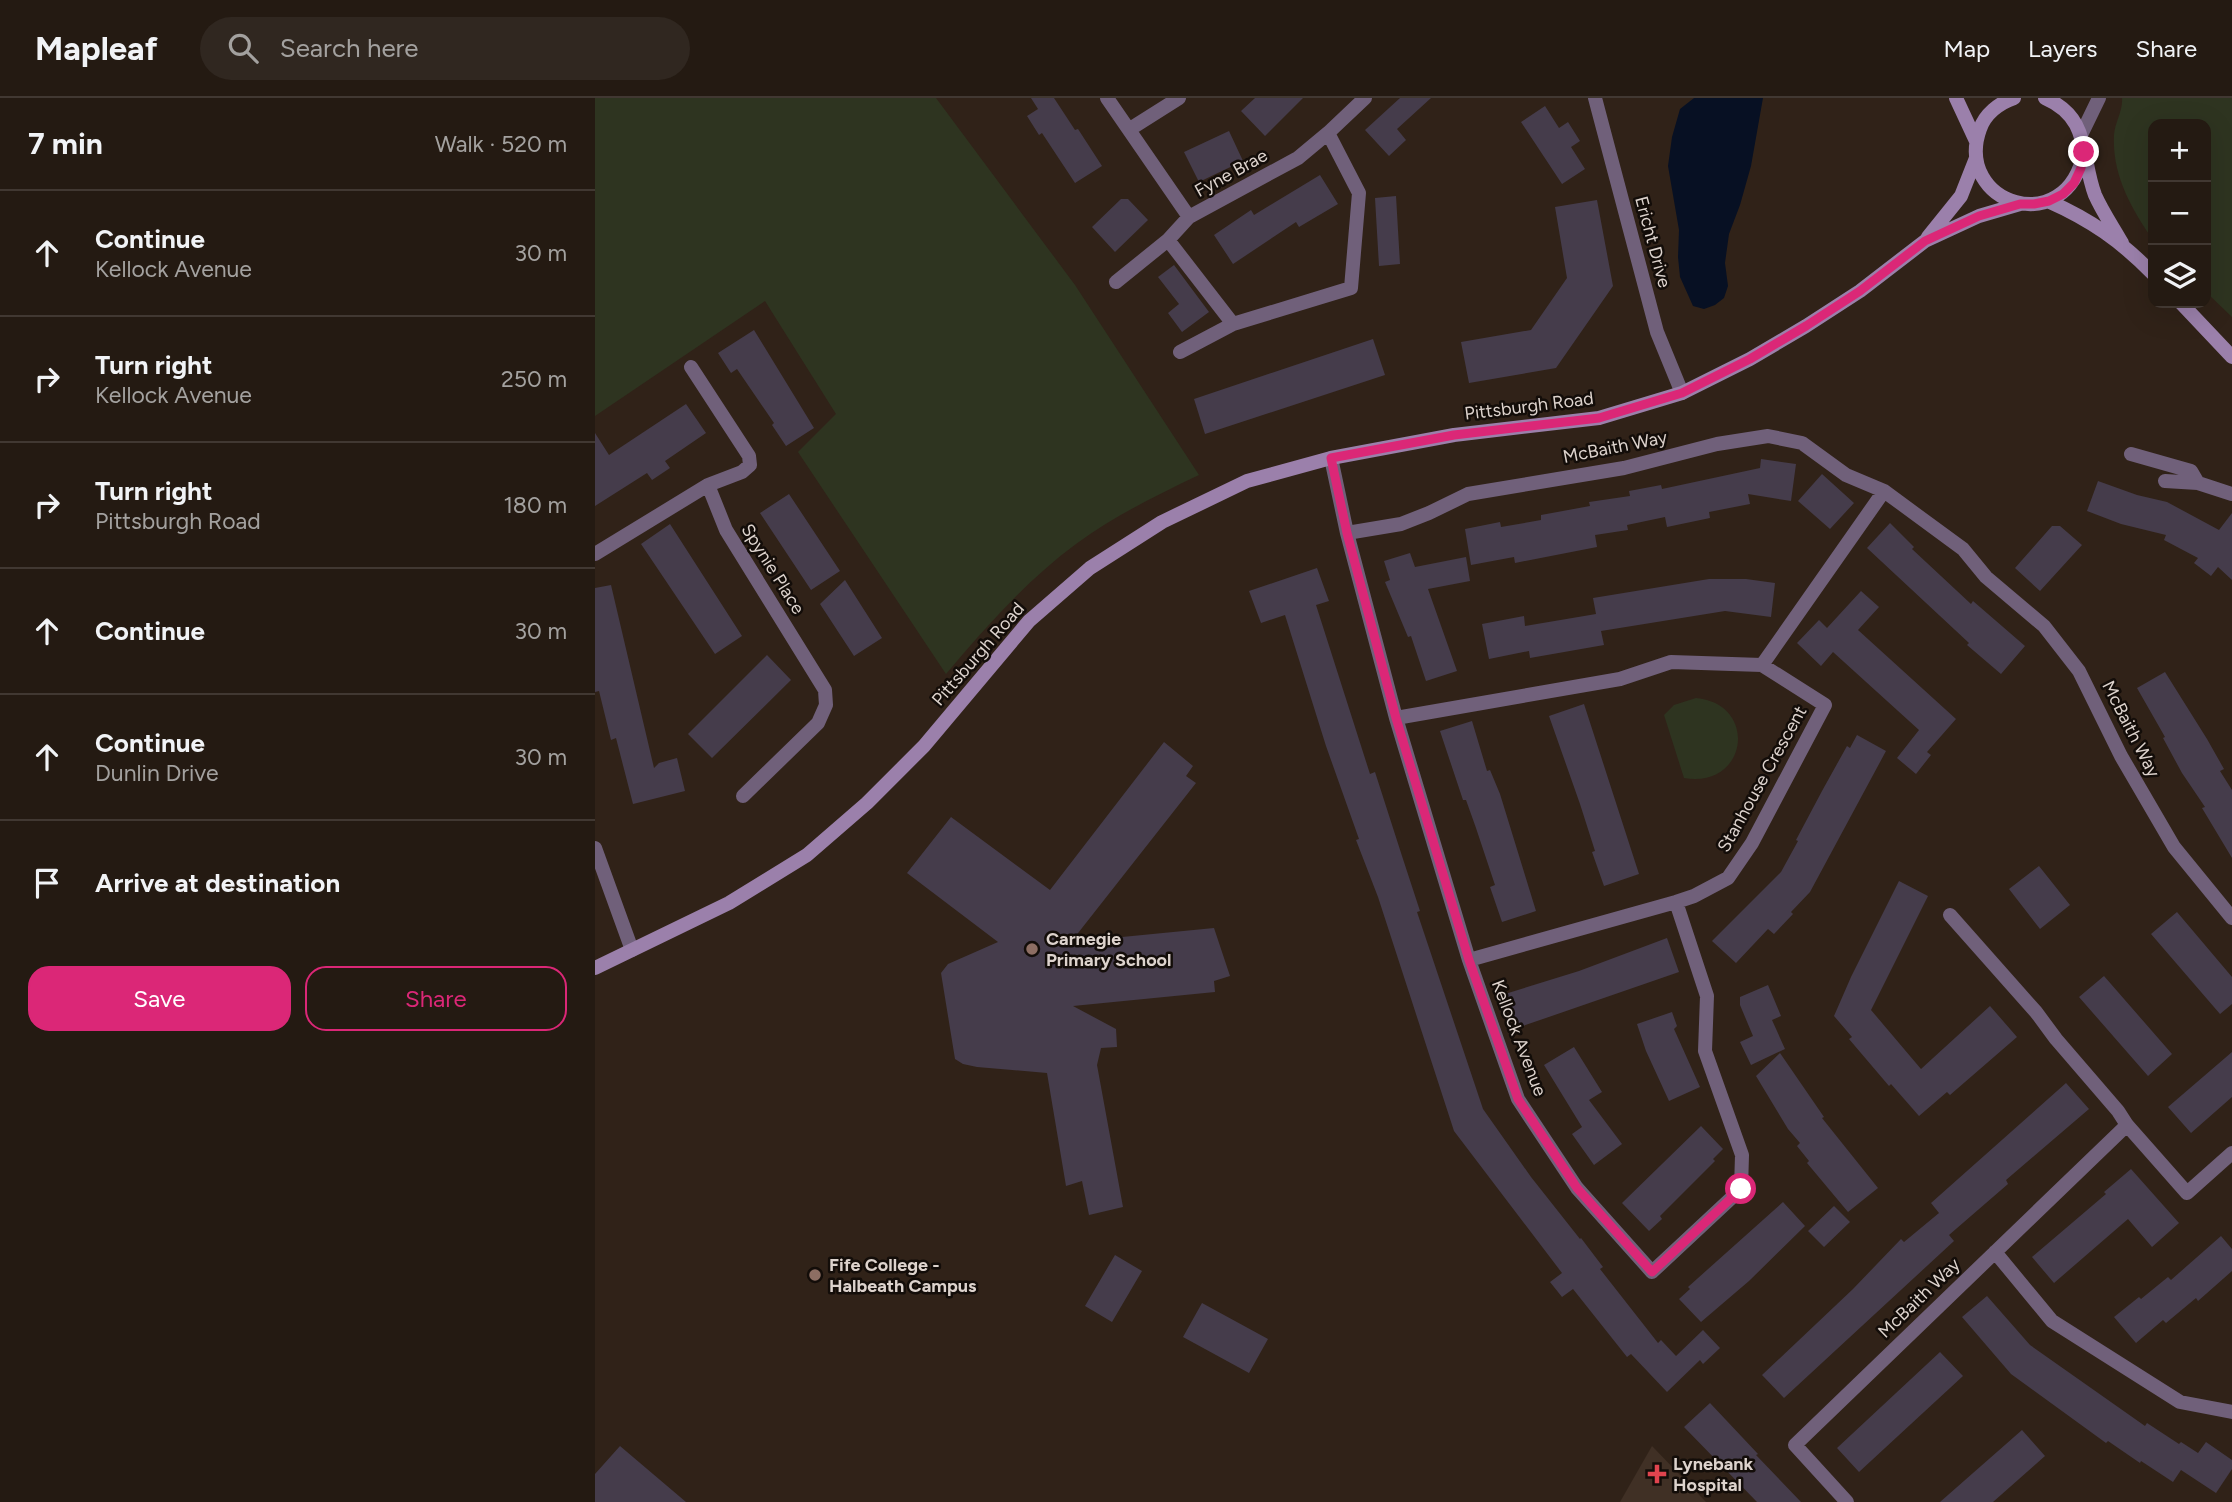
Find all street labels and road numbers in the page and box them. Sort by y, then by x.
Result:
street label: Fyne Brae [1191,144,1271,202]
street label: Ericht Drive [1630,194,1676,290]
street label: Pittsburgh Road [1463,387,1595,425]
street label: McBaith Way [1561,426,1669,468]
street label: Spynie Place [737,520,810,618]
street label: Pittsburgh Road [927,598,1029,710]
street label: McBaith Way [2097,677,2165,782]
street label: Stanhouse Crescent [1713,702,1811,856]
street label: Kellock Avenue [1487,977,1551,1099]
street label: McBaith Way [1873,1253,1965,1343]

